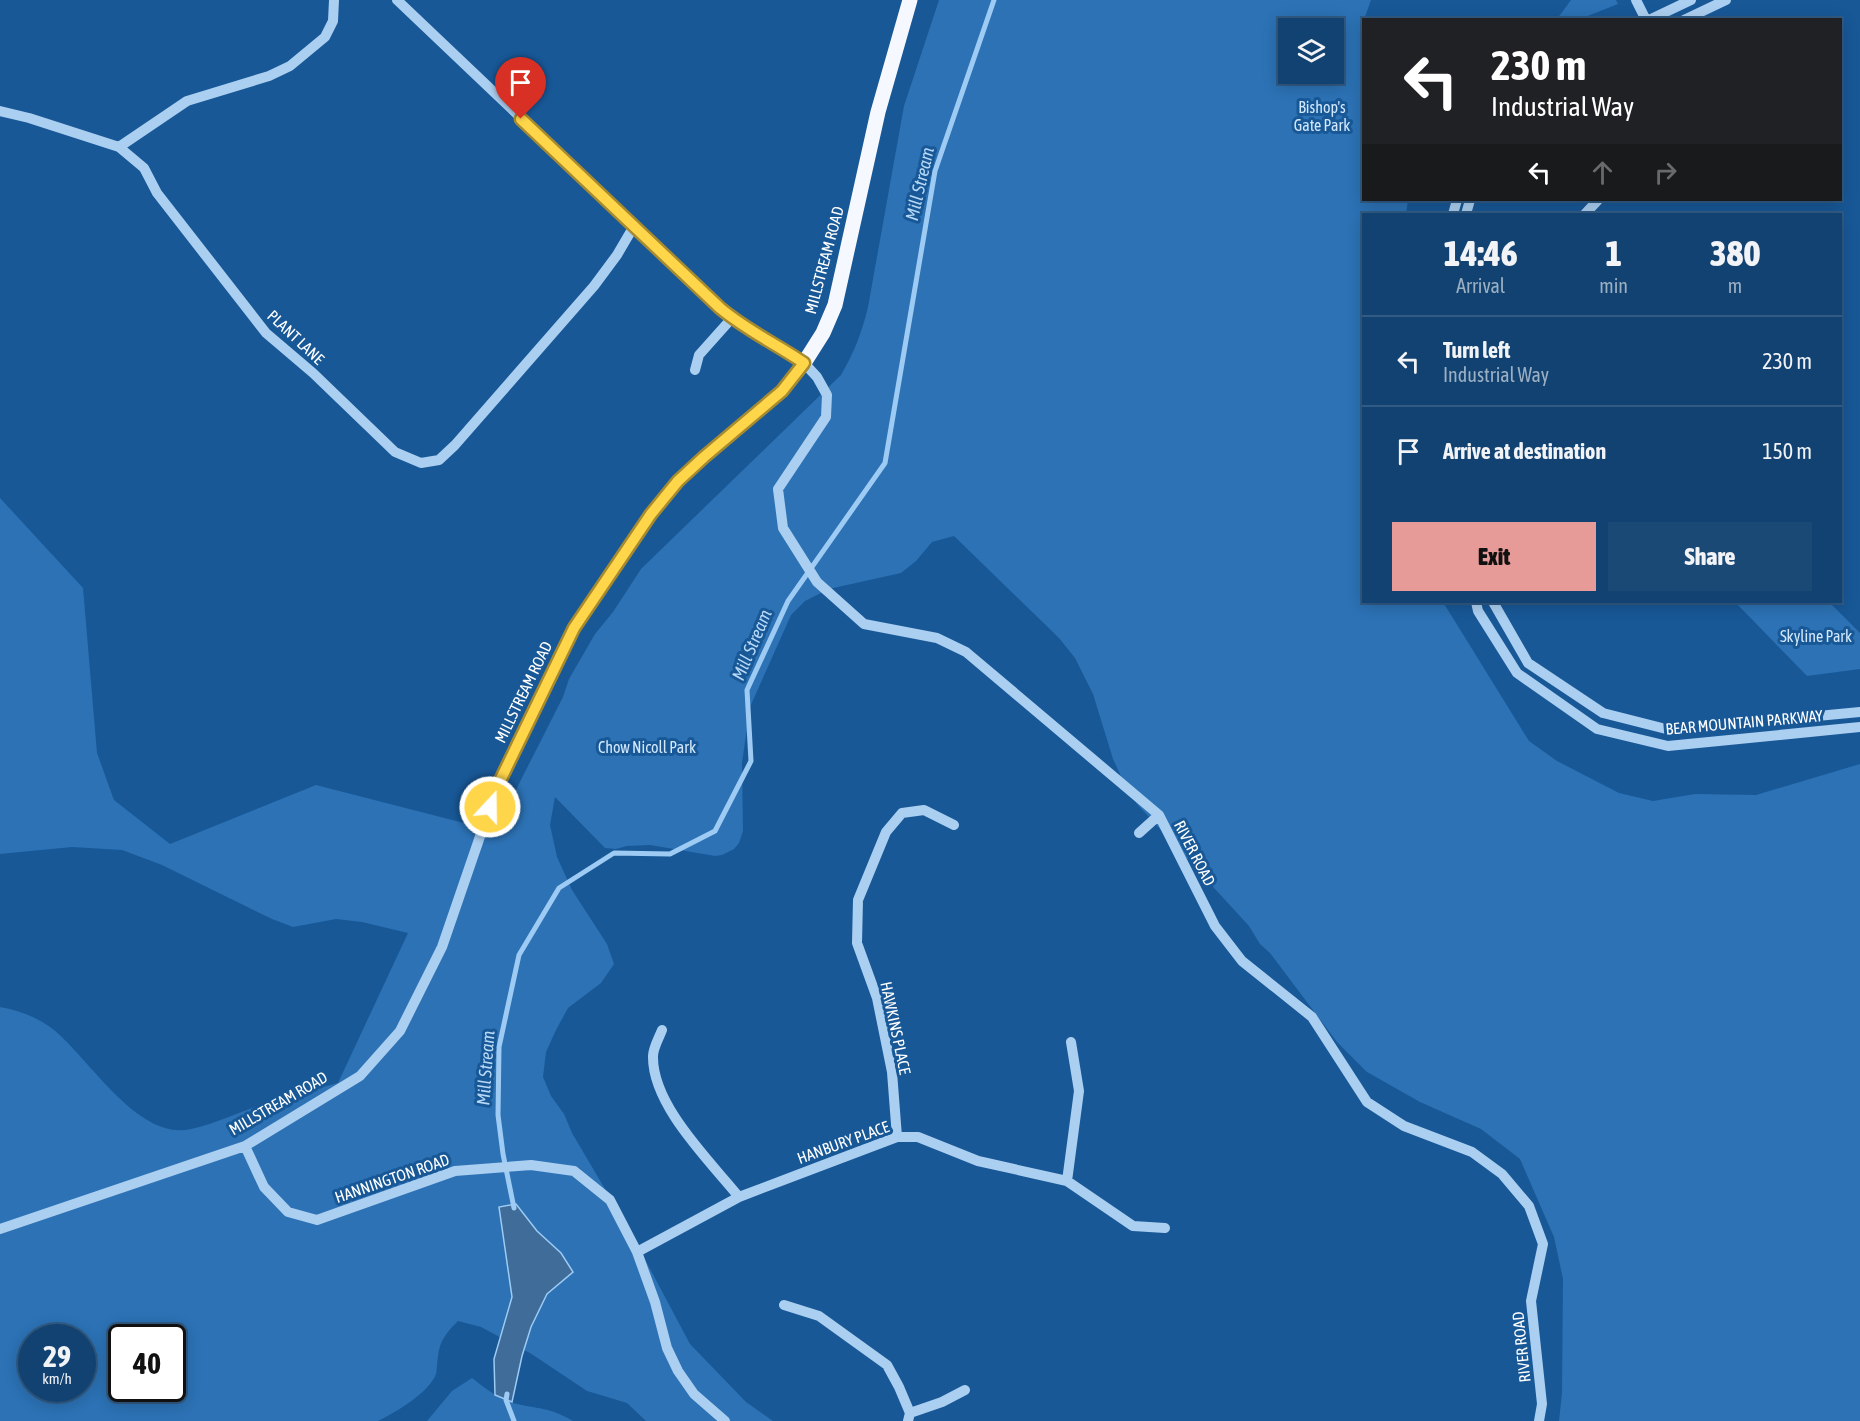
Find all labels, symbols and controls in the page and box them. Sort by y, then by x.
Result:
map controls [1278,18,1344,84]
button: layers [1278,18,1344,84]
text: 230 m [1491,41,1586,89]
icon: left [1392,42,1470,120]
pin [495,57,546,119]
icon: arrive [504,66,537,99]
text: Industrial Way [1491,91,1634,122]
park label: Bishop's Gate Park [1294,98,1350,134]
water label: Mill Stream [901,145,938,223]
icon: left [1523,156,1556,189]
icon: ahead [1586,156,1619,189]
icon: right [1649,156,1682,189]
street label: MILLSTREAM ROAD [801,204,847,316]
text: 14:46 [1444,232,1518,274]
text: 1 [1605,232,1622,274]
text: 380 [1710,232,1760,274]
text: Arrival [1456,274,1505,297]
text: min [1599,274,1628,297]
text: m [1728,274,1742,297]
street label: PLANT LANE [264,306,328,368]
text: Turn left [1443,337,1510,363]
icon: left [1392,345,1425,378]
text: 230 m [1762,348,1812,374]
text: Industrial Way [1443,363,1549,386]
icon: arrive [1392,435,1425,468]
text: Arrive at destination [1443,438,1606,464]
text: 150 m [1762,438,1812,464]
button: Exit [1392,522,1596,591]
button: Share [1608,522,1812,591]
water label: Mill Stream [727,606,776,683]
park label: Skyline Park [1780,627,1852,646]
street label: MILLSTREAM ROAD [491,638,555,746]
street label: BEAR MOUNTAIN PARKWAY [1665,706,1824,738]
park label: Chow Nicoll Park [598,738,696,756]
position arrow [458,775,522,839]
street label: RIVER ROAD [1171,817,1219,889]
street label: HAWKINS PLACE [877,980,915,1076]
water label: Mill Stream [472,1030,499,1106]
street label: MILLSTREAM ROAD [226,1068,330,1138]
street label: HANBURY PLACE [795,1117,892,1167]
street label: HANNINGTON ROAD [332,1150,452,1206]
street label: RIVER ROAD [1508,1311,1534,1383]
speed limit sign: 40 [108,1324,186,1402]
text: 29 [43,1339,71,1373]
text: km/h [42,1370,72,1387]

